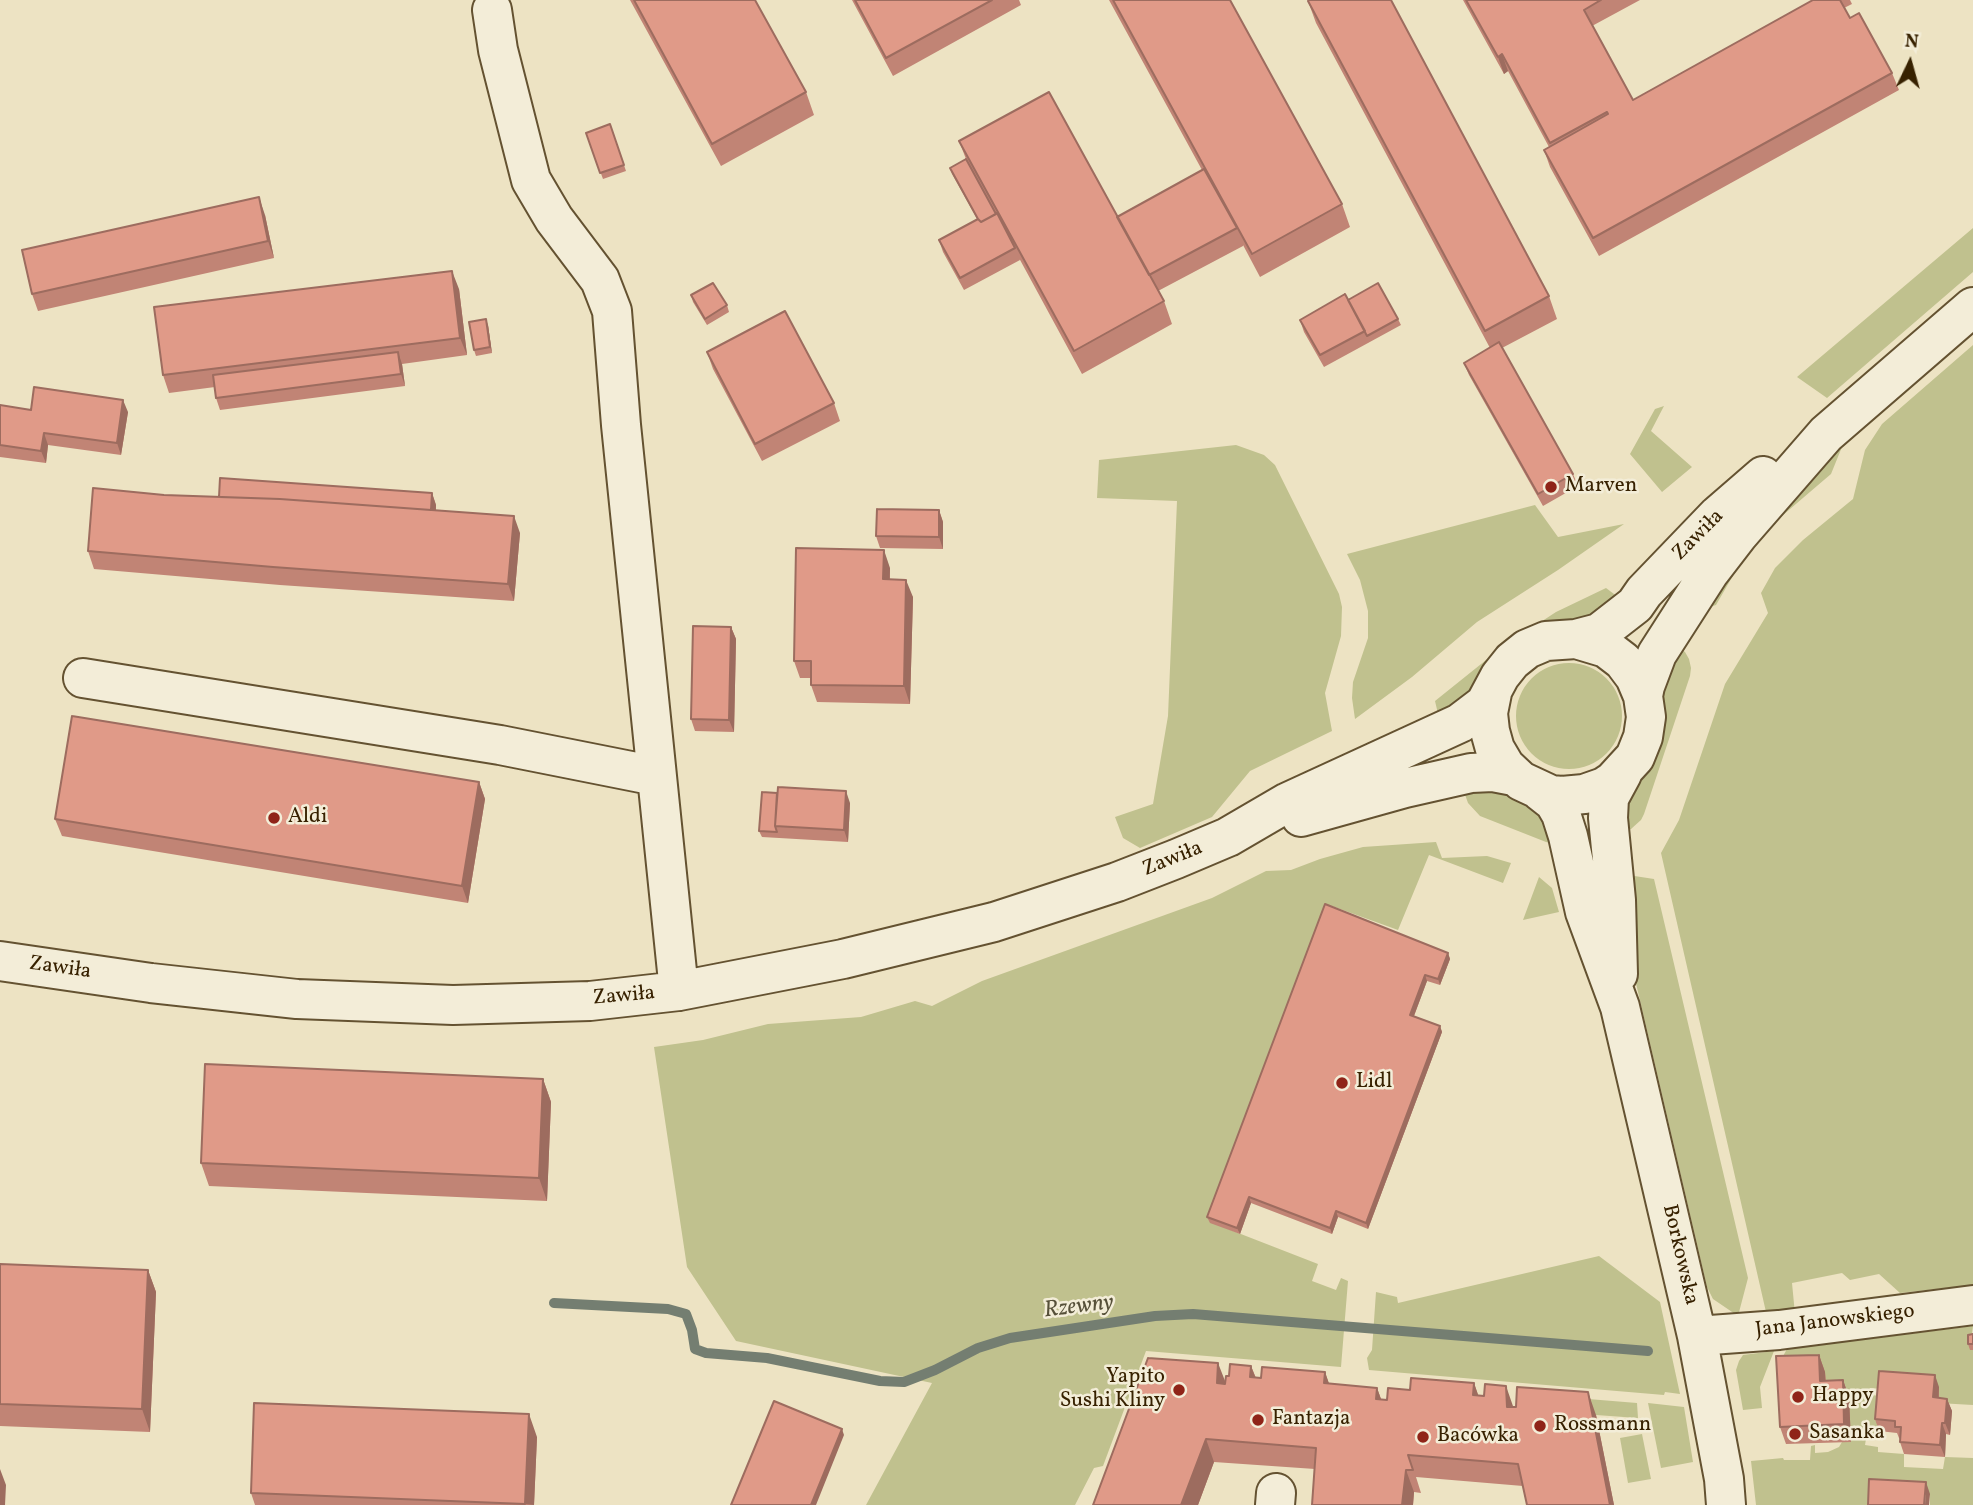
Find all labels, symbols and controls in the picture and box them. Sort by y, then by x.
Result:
north arrow [1875,28,1945,98]
text: N [1904,29,1920,56]
place label: Marven [1565,474,1637,500]
marker: Marven [1543,479,1559,495]
street label: Zawiła [1668,505,1730,567]
place label: Aldi [288,805,327,831]
marker: Aldi [266,810,282,826]
street label: Zawiła [1139,837,1207,883]
street label: Zawiła [27,952,93,986]
street label: Zawiła [592,982,656,1012]
place label: Lidl [1356,1070,1392,1096]
marker: Lidl [1334,1075,1350,1091]
street label: Borkowska [1655,1202,1703,1308]
water label: Rzewny [1042,1290,1116,1326]
street label: Jana Janowskiego [1754,1300,1916,1344]
place label: Yapito Sushi Kliny [1060,1365,1165,1415]
marker: Yapito Sushi Kliny [1171,1382,1187,1398]
place label: Happy [1812,1384,1873,1410]
marker: Happy [1790,1389,1806,1405]
place label: Fantazja [1272,1407,1350,1433]
marker: Fantazja [1250,1412,1266,1428]
place label: Rossmann [1554,1413,1651,1439]
marker: Rossmann [1532,1418,1548,1434]
place label: Sasanka [1809,1421,1885,1447]
place label: Bacówka [1437,1424,1519,1450]
marker: Sasanka [1787,1426,1803,1442]
marker: Bacówka [1415,1429,1431,1445]

